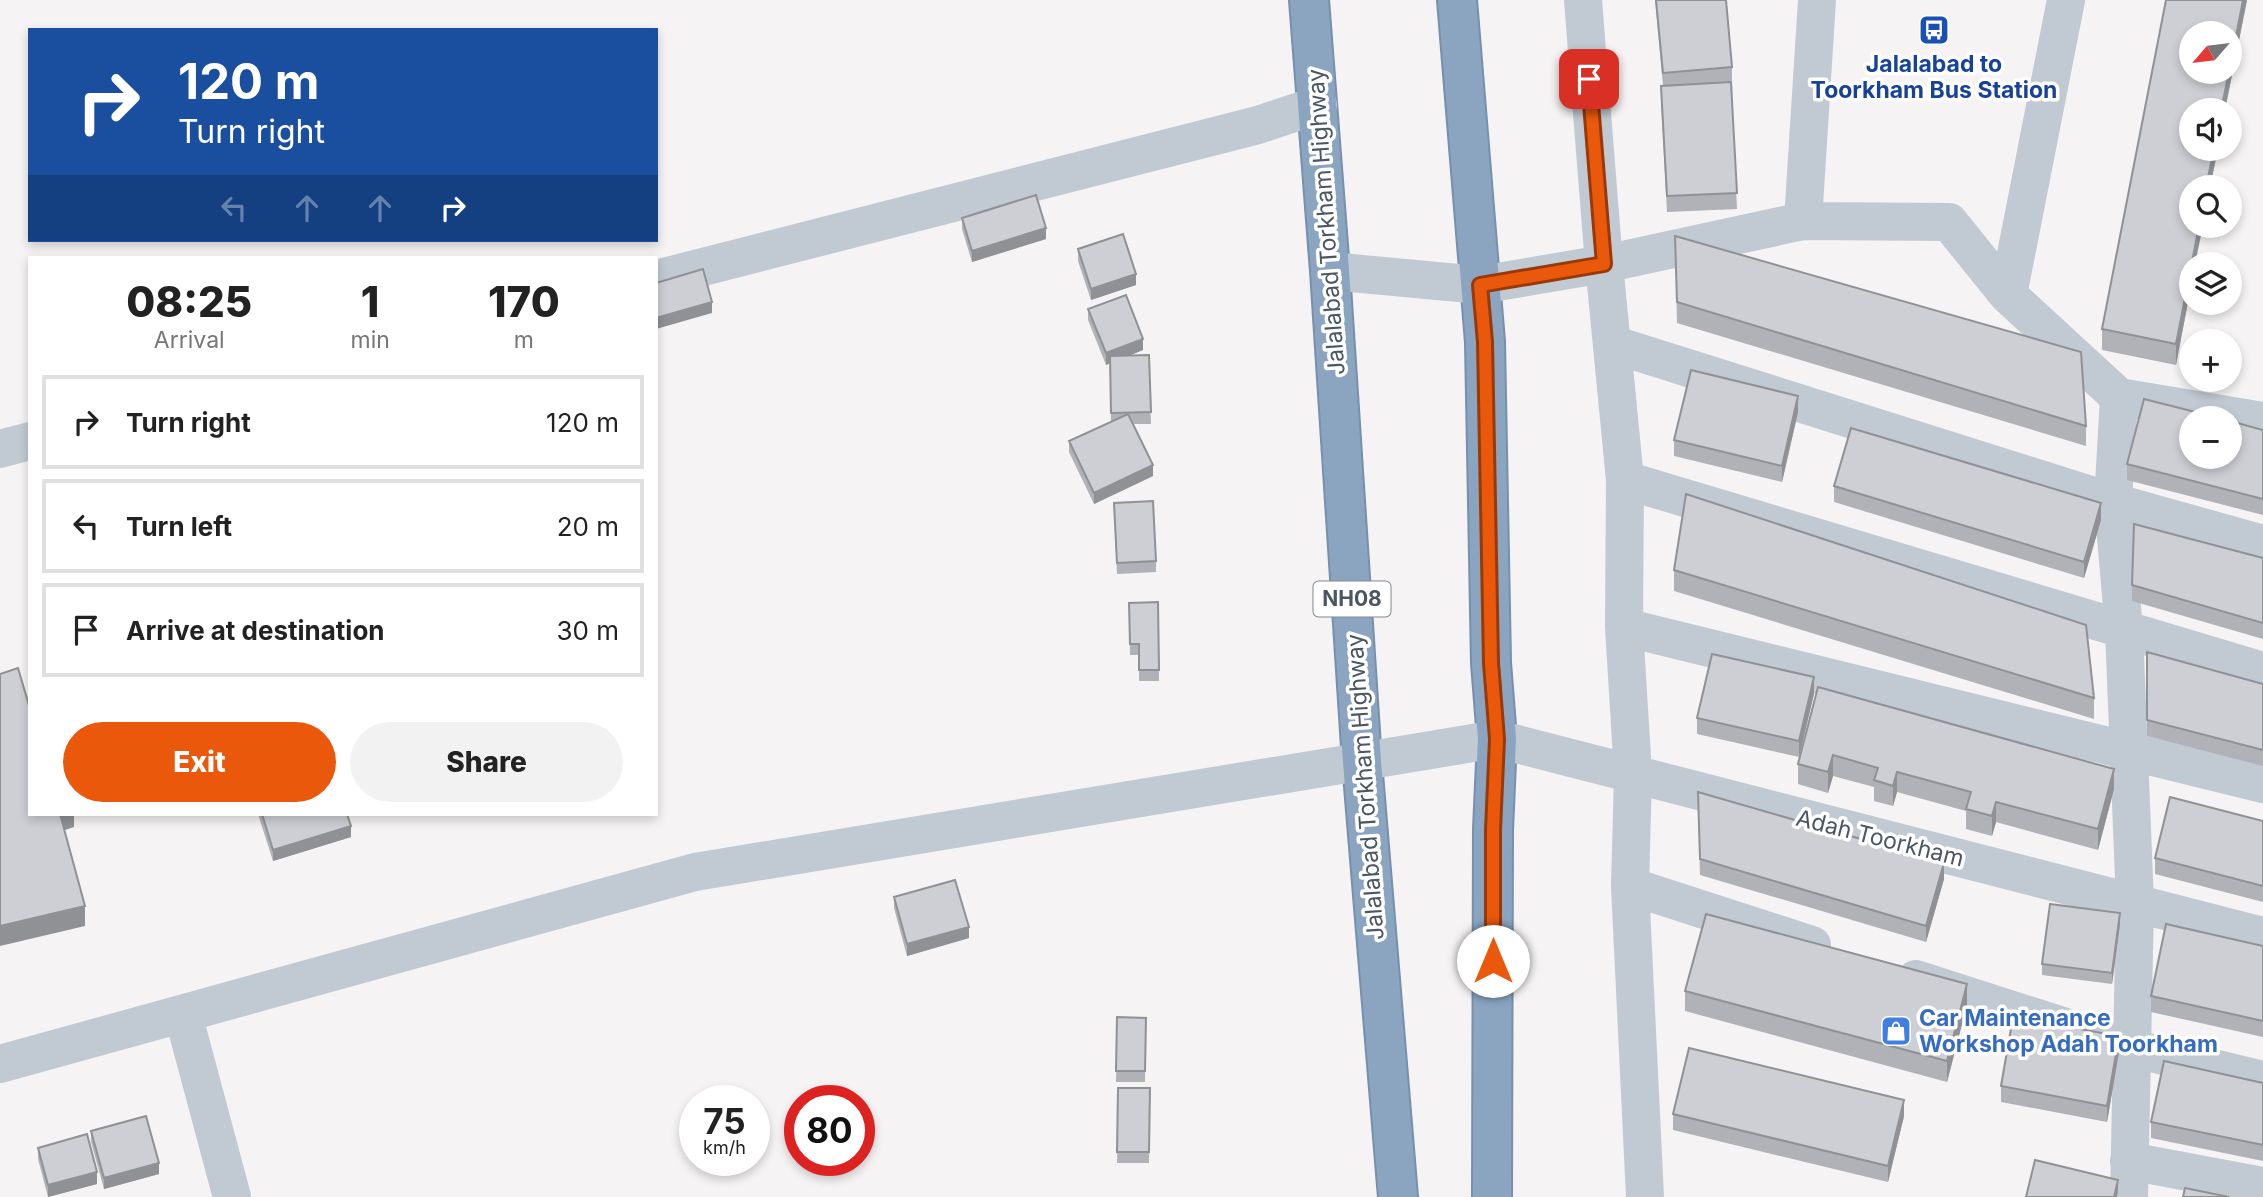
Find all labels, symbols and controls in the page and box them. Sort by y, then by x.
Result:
bus stop icon: Jalalabad to Toorkham Bus Station [1917,13,1951,47]
north arrow [2179,21,2242,84]
map controls [2179,21,2242,469]
pin [1559,49,1619,109]
place label: Jalalabad to Toorkham Bus Station [1811,50,2057,104]
text: 120 m [178,52,319,111]
icon: right [63,56,154,147]
icon: arrive [1570,60,1608,98]
street label: Jalalabad Torkham Highway [1301,68,1351,376]
button: sound [2179,98,2242,161]
text: Turn right [178,112,325,151]
button: search [2179,175,2242,238]
icon: left [215,189,253,227]
icon: ahead [288,189,326,227]
icon: ahead [361,189,399,227]
icon: right [434,189,472,227]
button: layers [2179,252,2242,315]
text: 08:25 [126,276,252,327]
text: 1 [361,276,379,327]
text: 170 [488,276,560,327]
text: Arrival [154,326,225,354]
text: min [350,326,390,354]
text: m [514,326,534,354]
button: + [2179,329,2242,392]
icon: right [67,403,105,441]
button: − [2179,406,2242,469]
text: Turn right [126,407,251,438]
text: 120 m [546,407,619,438]
icon: left [67,507,105,545]
text: Turn left [126,511,232,542]
text: 20 m [557,511,619,542]
road number: NH08 [1314,582,1390,616]
icon: arrive [67,611,105,649]
text: Arrive at destination [126,615,385,646]
text: 30 m [556,615,619,646]
street label: Jalalabad Torkham Highway [1340,633,1390,941]
button: Exit [63,722,336,802]
button: Share [350,722,623,802]
street label: Adah Toorkham [1793,804,1967,872]
position arrow [1456,924,1530,998]
place label: Car Maintenance Workshop Adah Toorkham [1919,1004,2218,1058]
shop icon: Car Maintenance Workshop Adah Toorkham [1879,1014,1913,1048]
speed limit sign: 80 [784,1085,875,1176]
text: 75 [703,1100,746,1142]
text: km/h [703,1137,746,1158]

